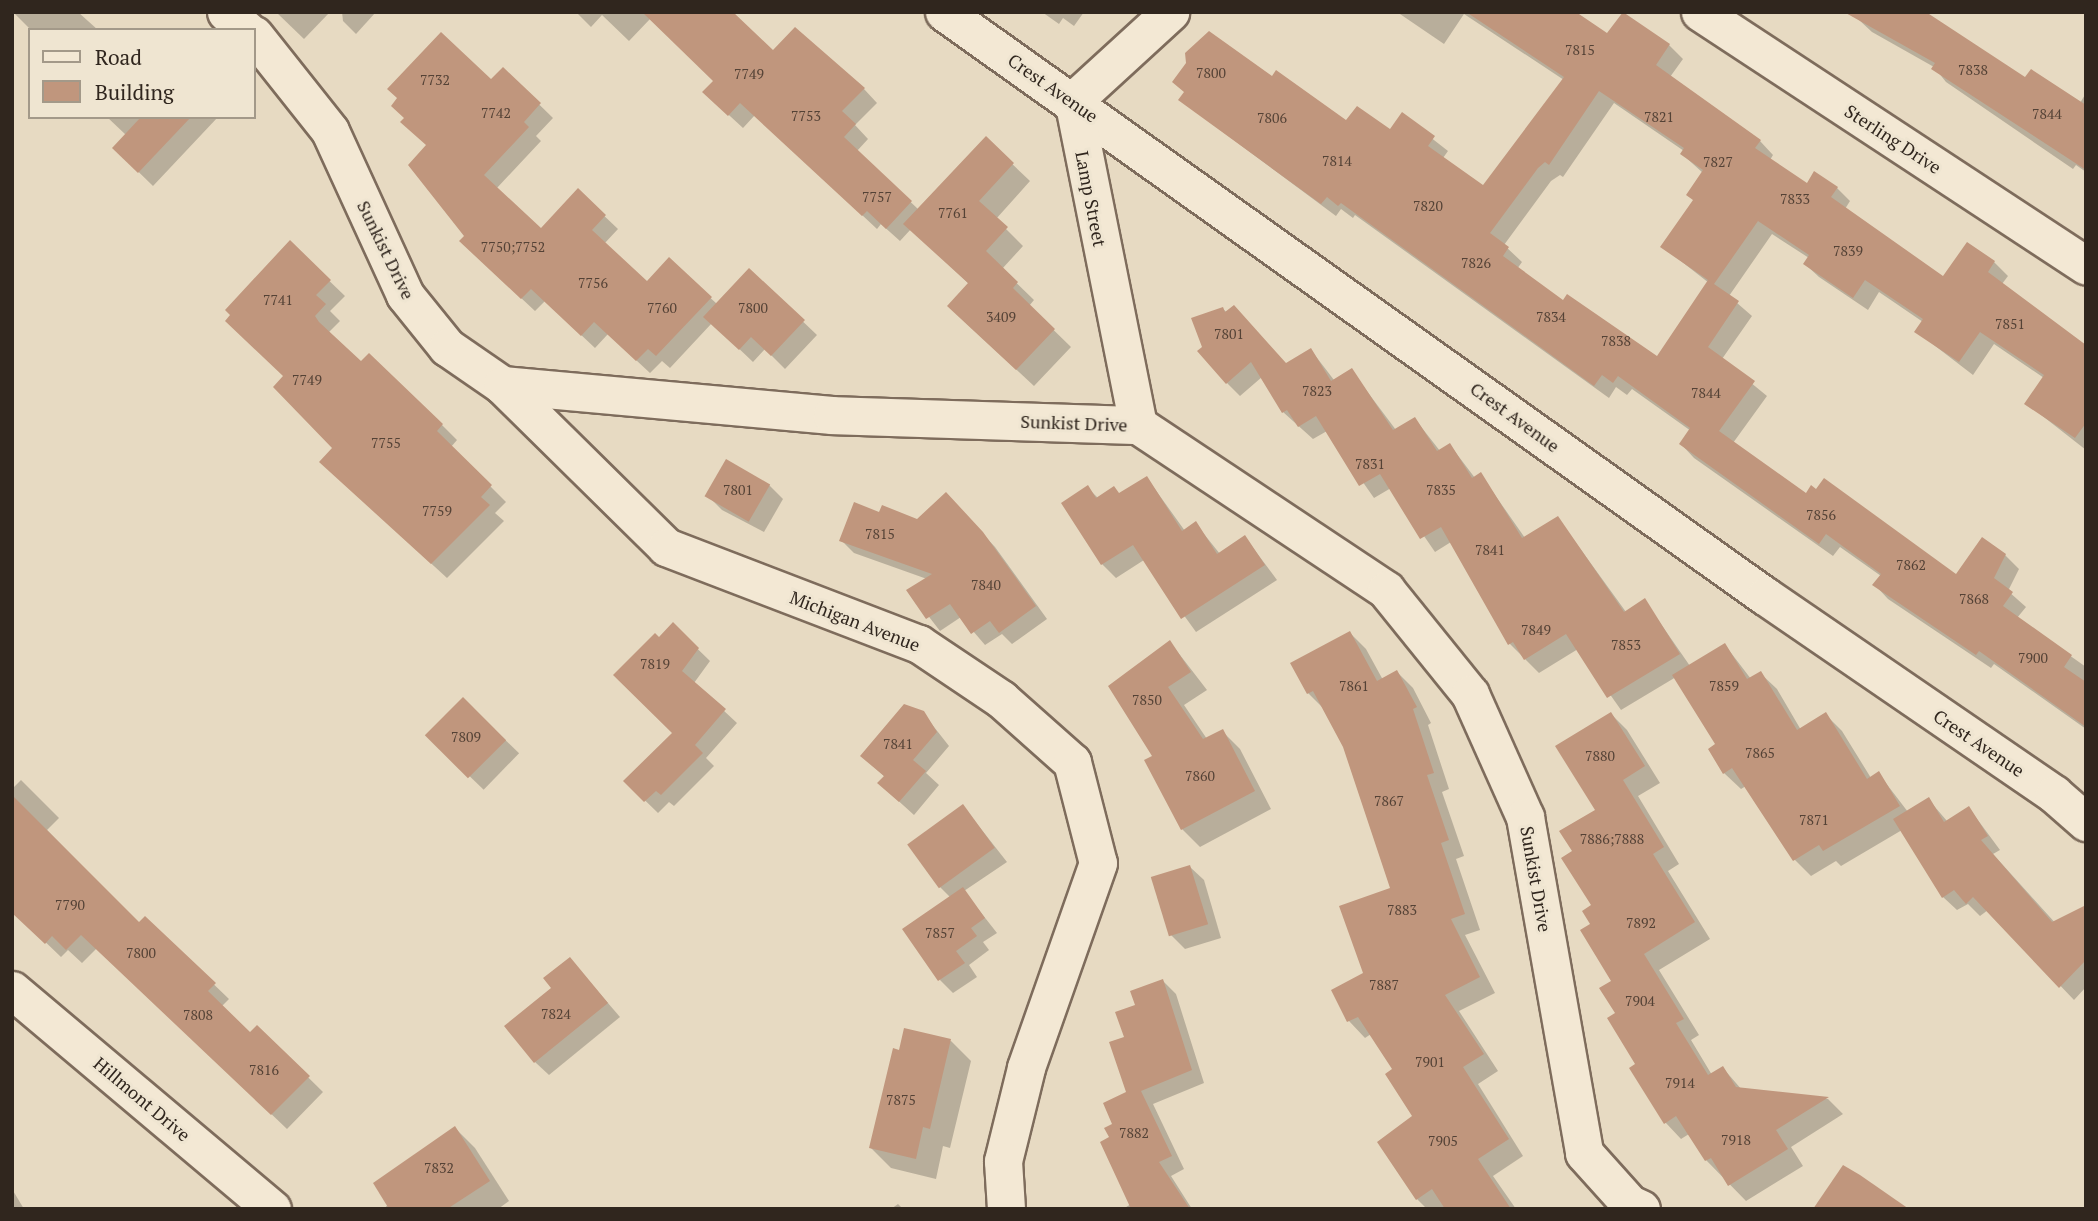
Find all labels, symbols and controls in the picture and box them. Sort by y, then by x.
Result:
legend [28,28,256,119]
house number: 7815 [1565,42,1595,58]
text: Road [95,43,142,71]
street label: Crest Avenue [1004,49,1102,127]
house number: 7838 [1958,62,1988,78]
house number: 7800 [1196,65,1226,81]
house number: 7749 [734,66,764,82]
house number: 7732 [420,72,450,88]
text: Building [95,78,174,106]
street label: Sterling Drive [1841,100,1945,178]
house number: 7742 [481,105,511,121]
house number: 7844 [2032,106,2062,122]
house number: 7753 [791,108,821,124]
house number: 7821 [1644,109,1674,125]
house number: 7806 [1257,110,1287,126]
street label: Lamp Street [1071,149,1111,249]
house number: 7814 [1322,153,1352,169]
house number: 7827 [1703,154,1733,170]
house number: 7757 [862,189,892,205]
house number: 7833 [1780,191,1810,207]
street label: Sunkist Drive [353,197,419,303]
house number: 7820 [1413,198,1443,214]
house number: 7761 [938,205,968,221]
house number: 7750;7752 [481,239,545,255]
house number: 7839 [1833,243,1863,259]
house number: 7826 [1461,255,1491,271]
house number: 7756 [578,275,608,291]
house number: 7741 [263,292,293,308]
house number: 7760 [647,300,677,316]
house number: 7800 [738,300,768,316]
house number: 3409 [986,309,1016,325]
house number: 7834 [1536,309,1566,325]
house number: 7851 [1995,316,2025,332]
house number: 7801 [1214,326,1244,342]
house number: 7838 [1601,333,1631,349]
house number: 7749 [292,372,322,388]
street label: Crest Avenue [1466,377,1564,457]
house number: 7823 [1302,383,1332,399]
house number: 7844 [1691,385,1721,401]
street label: Sunkist Drive [1020,410,1128,436]
house number: 7755 [371,435,401,451]
house number: 7831 [1355,456,1385,472]
house number: 7801 [723,482,753,498]
house number: 7835 [1426,482,1456,498]
house number: 7759 [422,503,452,519]
house number: 7856 [1806,507,1836,523]
house number: 7815 [865,526,895,542]
house number: 7841 [1475,542,1505,558]
house number: 7862 [1896,557,1926,573]
house number: 7840 [971,577,1001,593]
street label: Michigan Avenue [787,586,923,656]
house number: 7868 [1959,591,1989,607]
house number: 7849 [1521,622,1551,638]
house number: 7853 [1611,637,1641,653]
house number: 7900 [2018,650,2048,666]
house number: 7819 [640,656,670,672]
house number: 7861 [1339,678,1369,694]
house number: 7859 [1709,678,1739,694]
house number: 7850 [1132,692,1162,708]
street label: Crest Avenue [1929,705,2029,781]
house number: 7809 [451,729,481,745]
house number: 7841 [883,736,913,752]
house number: 7865 [1745,745,1775,761]
house number: 7880 [1585,748,1615,764]
house number: 7860 [1185,768,1215,784]
house number: 7867 [1374,793,1404,809]
house number: 7871 [1799,812,1829,828]
street label: Sunkist Drive [1516,824,1556,934]
house number: 7886;7888 [1580,831,1644,847]
house number: 7790 [55,897,85,913]
house number: 7883 [1387,902,1417,918]
house number: 7892 [1626,915,1656,931]
house number: 7857 [925,925,955,941]
house number: 7800 [126,945,156,961]
house number: 7887 [1369,977,1399,993]
house number: 7904 [1625,993,1655,1009]
house number: 7824 [541,1006,571,1022]
house number: 7808 [183,1007,213,1023]
street label: Hillmont Drive [89,1052,195,1146]
house number: 7901 [1415,1054,1445,1070]
house number: 7816 [249,1062,279,1078]
house number: 7914 [1665,1075,1695,1091]
house number: 7875 [886,1092,916,1108]
house number: 7882 [1119,1125,1149,1141]
house number: 7918 [1721,1132,1751,1148]
house number: 7905 [1428,1133,1458,1149]
house number: 7832 [424,1160,454,1176]

